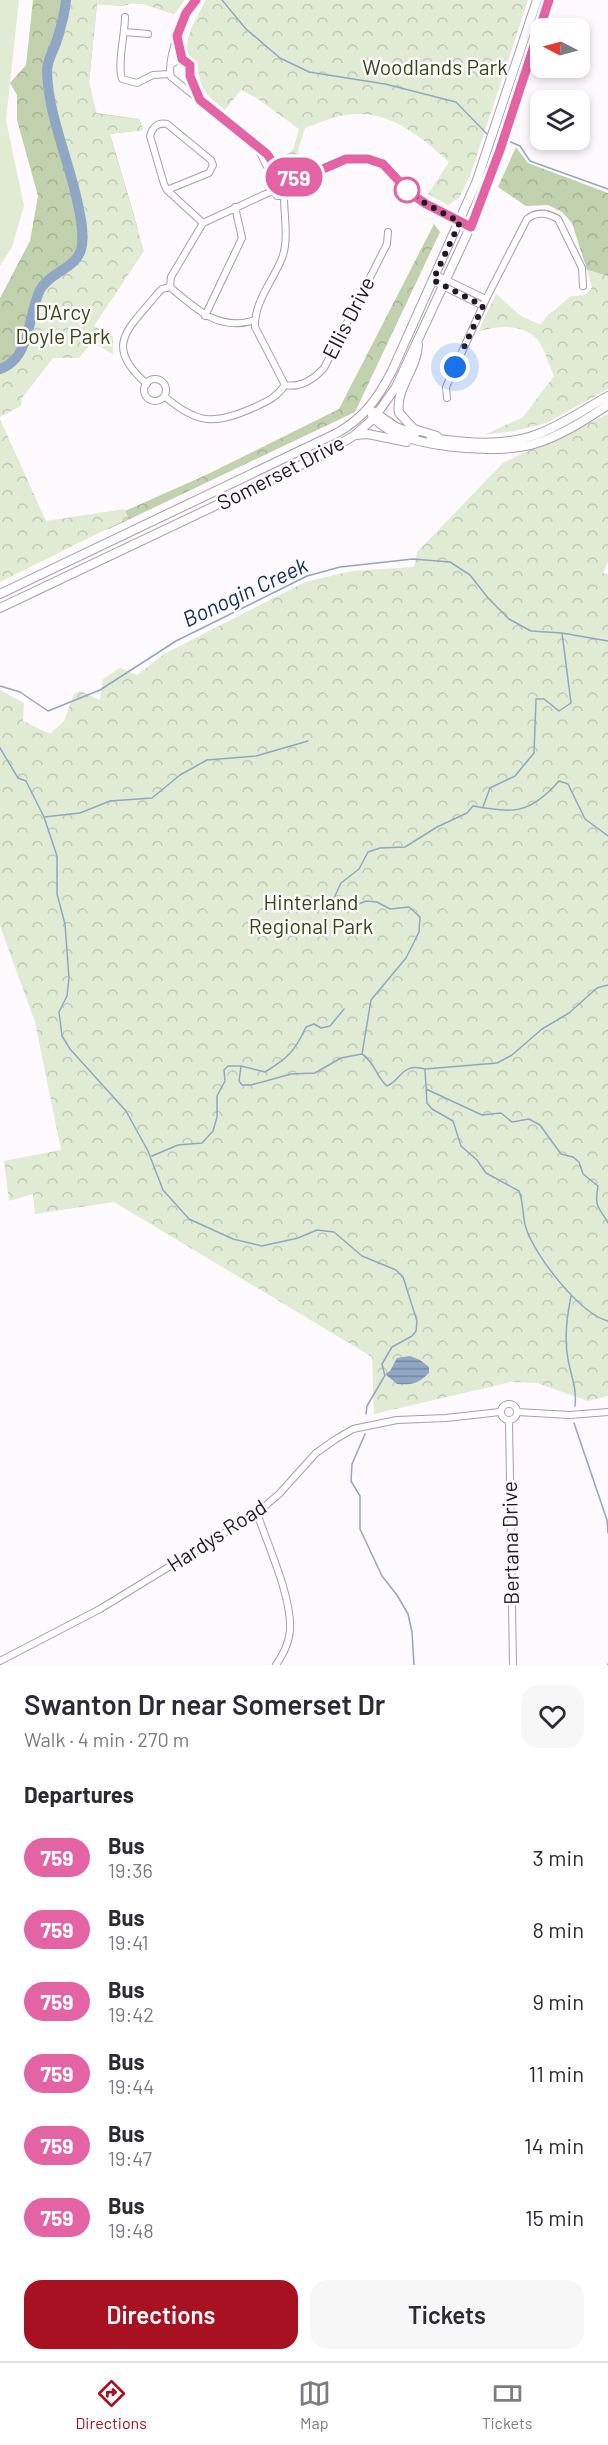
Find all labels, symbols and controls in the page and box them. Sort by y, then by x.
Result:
north arrow [530,18,590,78]
map controls [530,18,590,150]
park label: Woodlands Park [362,54,508,79]
button: layers [530,90,590,150]
line badge: 759 [260,158,328,196]
text: 759 [278,165,310,190]
unlabelled marker [394,177,420,203]
street label: Ellis Drive [316,272,379,363]
park label: D'Arcy Doyle Park [15,299,111,348]
your location [440,352,470,382]
street label: Somerset Drive [213,429,348,514]
water label: Bonogin Creek [178,551,311,631]
park label: Hinterland Regional Park [249,889,373,938]
street label: Bertana Drive [496,1481,523,1605]
street label: Hardys Road [162,1493,270,1576]
button: heart [521,1685,584,1748]
text: Swanton Dr near Somerset Dr [24,1687,385,1721]
text: Walk · 4 min · 270 m [24,1727,189,1751]
text: Departures [24,1781,134,1807]
text: Bus [108,1832,145,1858]
text: 3 min [533,1844,584,1870]
text: 759 [41,1845,73,1870]
text: 19:36 [108,1858,153,1882]
text: Bus [108,1904,145,1930]
text: 8 min [532,1916,584,1942]
text: 759 [41,1917,73,1942]
text: 19:41 [108,1930,148,1954]
text: Bus [108,1976,145,2002]
text: 9 min [532,1988,584,2014]
text: 759 [41,1989,73,2014]
text: 19:42 [108,2002,154,2026]
text: Bus [108,2048,145,2074]
text: 11 min [528,2060,584,2086]
text: 759 [41,2061,73,2086]
text: 19:44 [108,2074,154,2098]
text: Bus [108,2120,145,2146]
text: 14 min [524,2132,584,2158]
text: 759 [41,2133,73,2158]
text: 19:47 [108,2146,152,2170]
text: Bus [108,2192,145,2218]
text: 15 min [525,2204,584,2230]
text: 759 [41,2205,73,2230]
text: 19:48 [108,2218,154,2242]
button: Directions [24,2280,298,2349]
button: Tickets [310,2280,584,2349]
tab: Directions [75,2377,147,2432]
tab: Map [298,2377,331,2432]
tab: Tickets [482,2377,533,2432]

